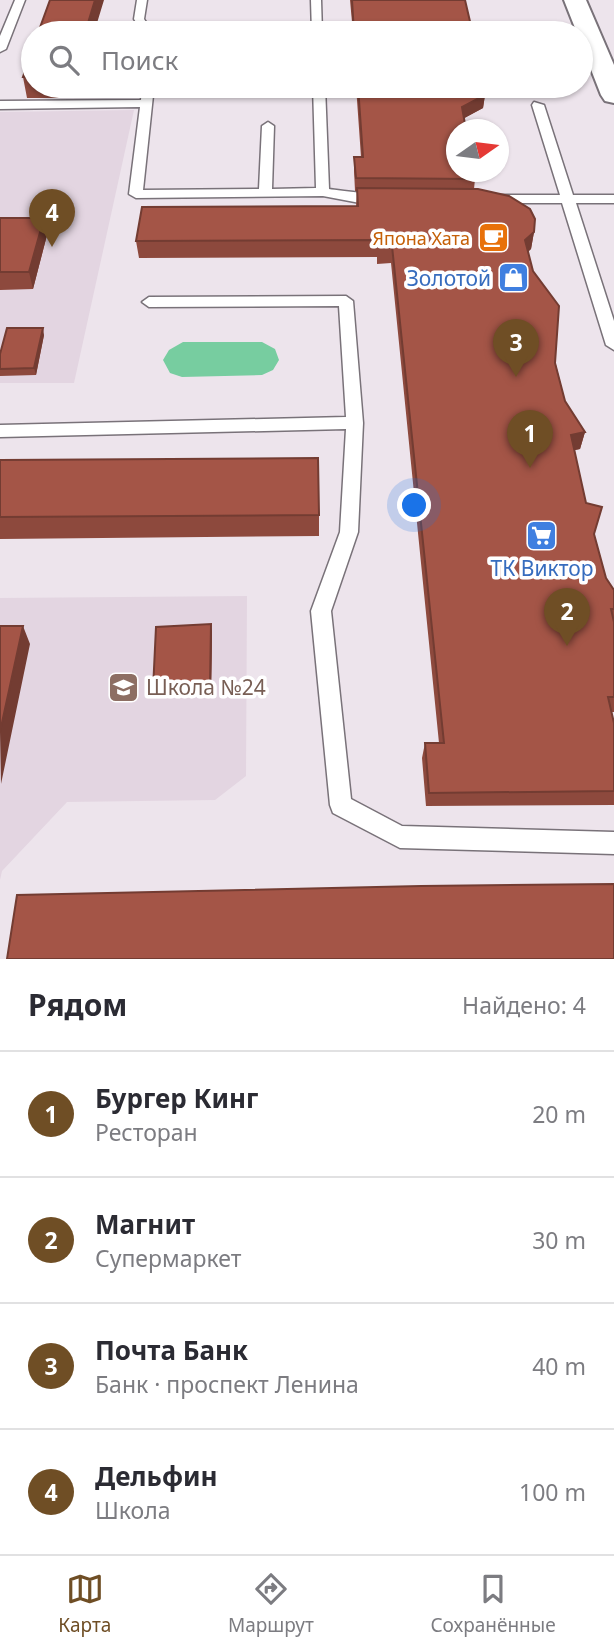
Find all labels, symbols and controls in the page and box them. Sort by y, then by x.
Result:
search box [21,21,593,98]
icon: search [45,41,83,79]
text: Поиск [101,42,178,78]
north arrow [446,119,509,182]
pin: 4 [29,189,75,247]
cafe icon: Япона Хата [476,221,510,255]
place label: Япона Хата [373,226,470,250]
shop icon: Золотой [497,261,531,295]
place label: Золотой [407,264,491,292]
pin: 3 [493,319,539,377]
pin: 1 [507,410,553,468]
your location [397,488,431,522]
supermarket icon: ТК Виктор [525,519,559,553]
place label: ТК Виктор [491,554,593,582]
pin: 2 [544,588,590,646]
school or university icon: Школа №24 [106,670,140,704]
place label: Школа №24 [146,673,266,701]
text: Рядом [28,984,127,1025]
text: Найдено: 4 [462,989,586,1021]
text: Бургер Кинг [95,1080,258,1116]
text: 1 [44,1098,58,1130]
text: 20 m [532,1098,586,1130]
text: Ресторан [95,1116,198,1148]
text: Магнит [95,1206,195,1242]
text: 2 [44,1224,58,1256]
text: 30 m [532,1224,586,1256]
text: Супермаркет [95,1242,241,1274]
text: Почта Банк [95,1332,248,1368]
text: 3 [44,1350,58,1382]
text: 40 m [532,1350,586,1382]
text: Банк · проспект Ленина [95,1368,359,1400]
text: Дельфин [95,1458,218,1494]
text: 4 [44,1476,58,1508]
text: 100 m [519,1476,586,1508]
text: Школа [95,1494,171,1526]
tab: Карта [58,1570,111,1638]
tab: Маршрут [228,1570,314,1638]
tab: Сохранённые [430,1570,556,1638]

